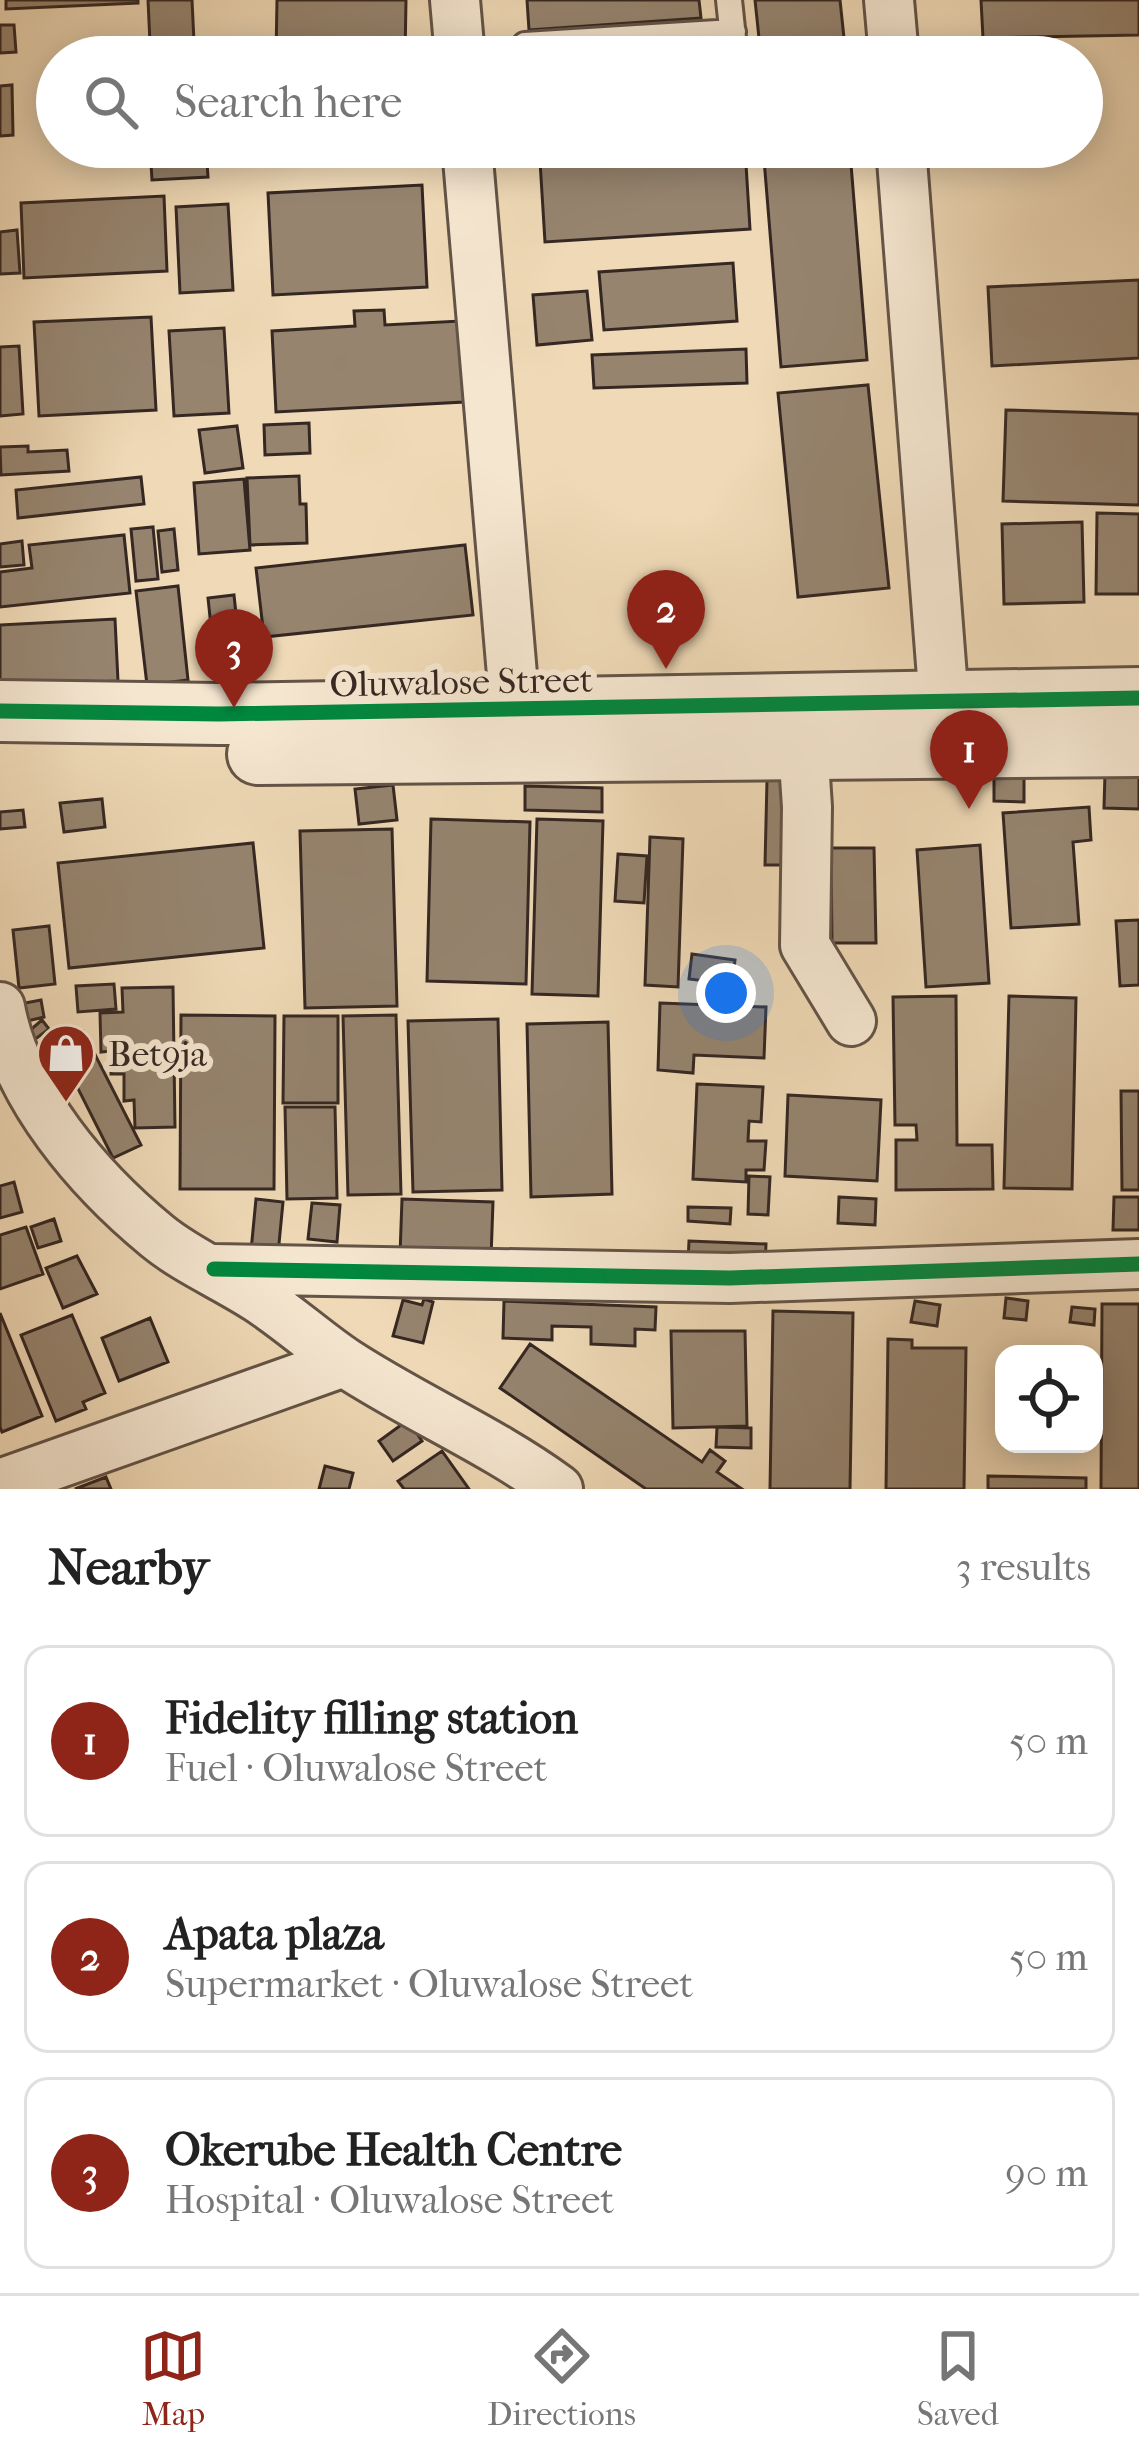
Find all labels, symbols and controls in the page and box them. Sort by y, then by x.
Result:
search box [36,36,1103,168]
icon: search [78,69,144,135]
text: Search here [174,76,402,129]
pin: 2 [627,570,705,669]
pin: 3 [195,609,273,708]
street label: Oluwalose Street [329,659,593,705]
pin: 1 [930,710,1008,809]
your location [696,963,756,1023]
shop icon: Bet9ja [35,1022,97,1104]
place label: Bet9ja [108,1033,207,1075]
map controls [995,1345,1103,1453]
button: locate [995,1345,1103,1453]
text: Nearby [48,1537,209,1597]
text: 3 results [956,1544,1091,1590]
text: Fidelity filling station [165,1692,578,1745]
text: 1 [83,1718,97,1764]
text: 50 m [1009,1718,1088,1764]
text: Fuel · Oluwalose Street [165,1745,547,1791]
text: Apata plaza [165,1908,384,1961]
text: 2 [80,1934,100,1980]
text: 50 m [1009,1934,1088,1980]
text: Supermarket · Oluwalose Street [165,1961,693,2007]
text: Okerube Health Centre [165,2124,622,2177]
text: 3 [82,2150,98,2196]
text: 90 m [1005,2150,1088,2196]
text: Hospital · Oluwalose Street [165,2177,614,2223]
tab: Map [140,2323,206,2434]
tab: Directions [487,2323,636,2434]
tab: Saved [917,2323,999,2434]

